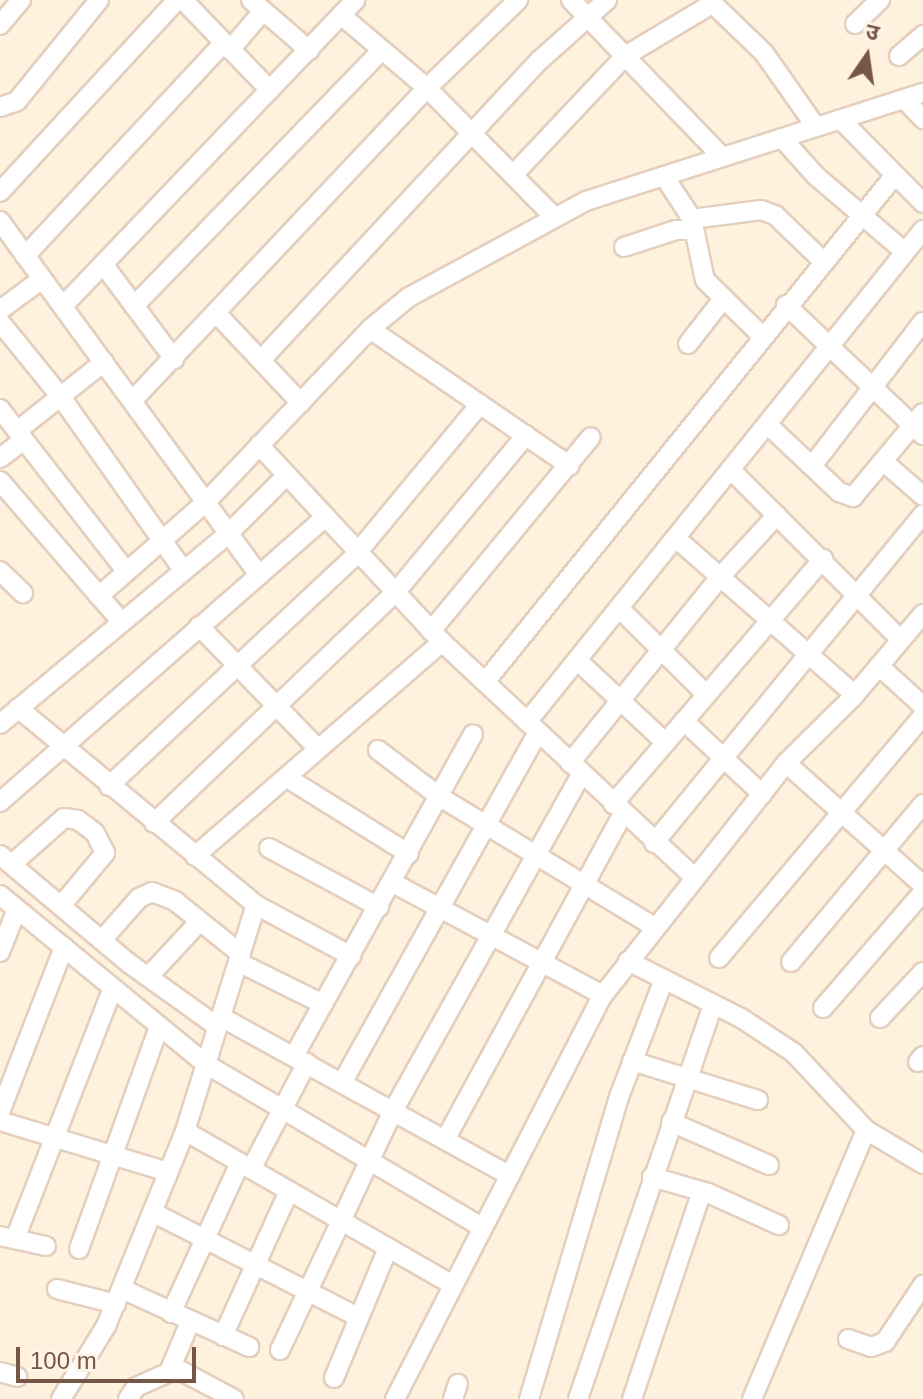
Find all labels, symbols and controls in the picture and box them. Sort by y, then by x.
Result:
north arrow [827,16,907,96]
text: उ [863,19,882,46]
scale bar [20,1331,200,1381]
text: 100 m [30,1347,97,1374]

